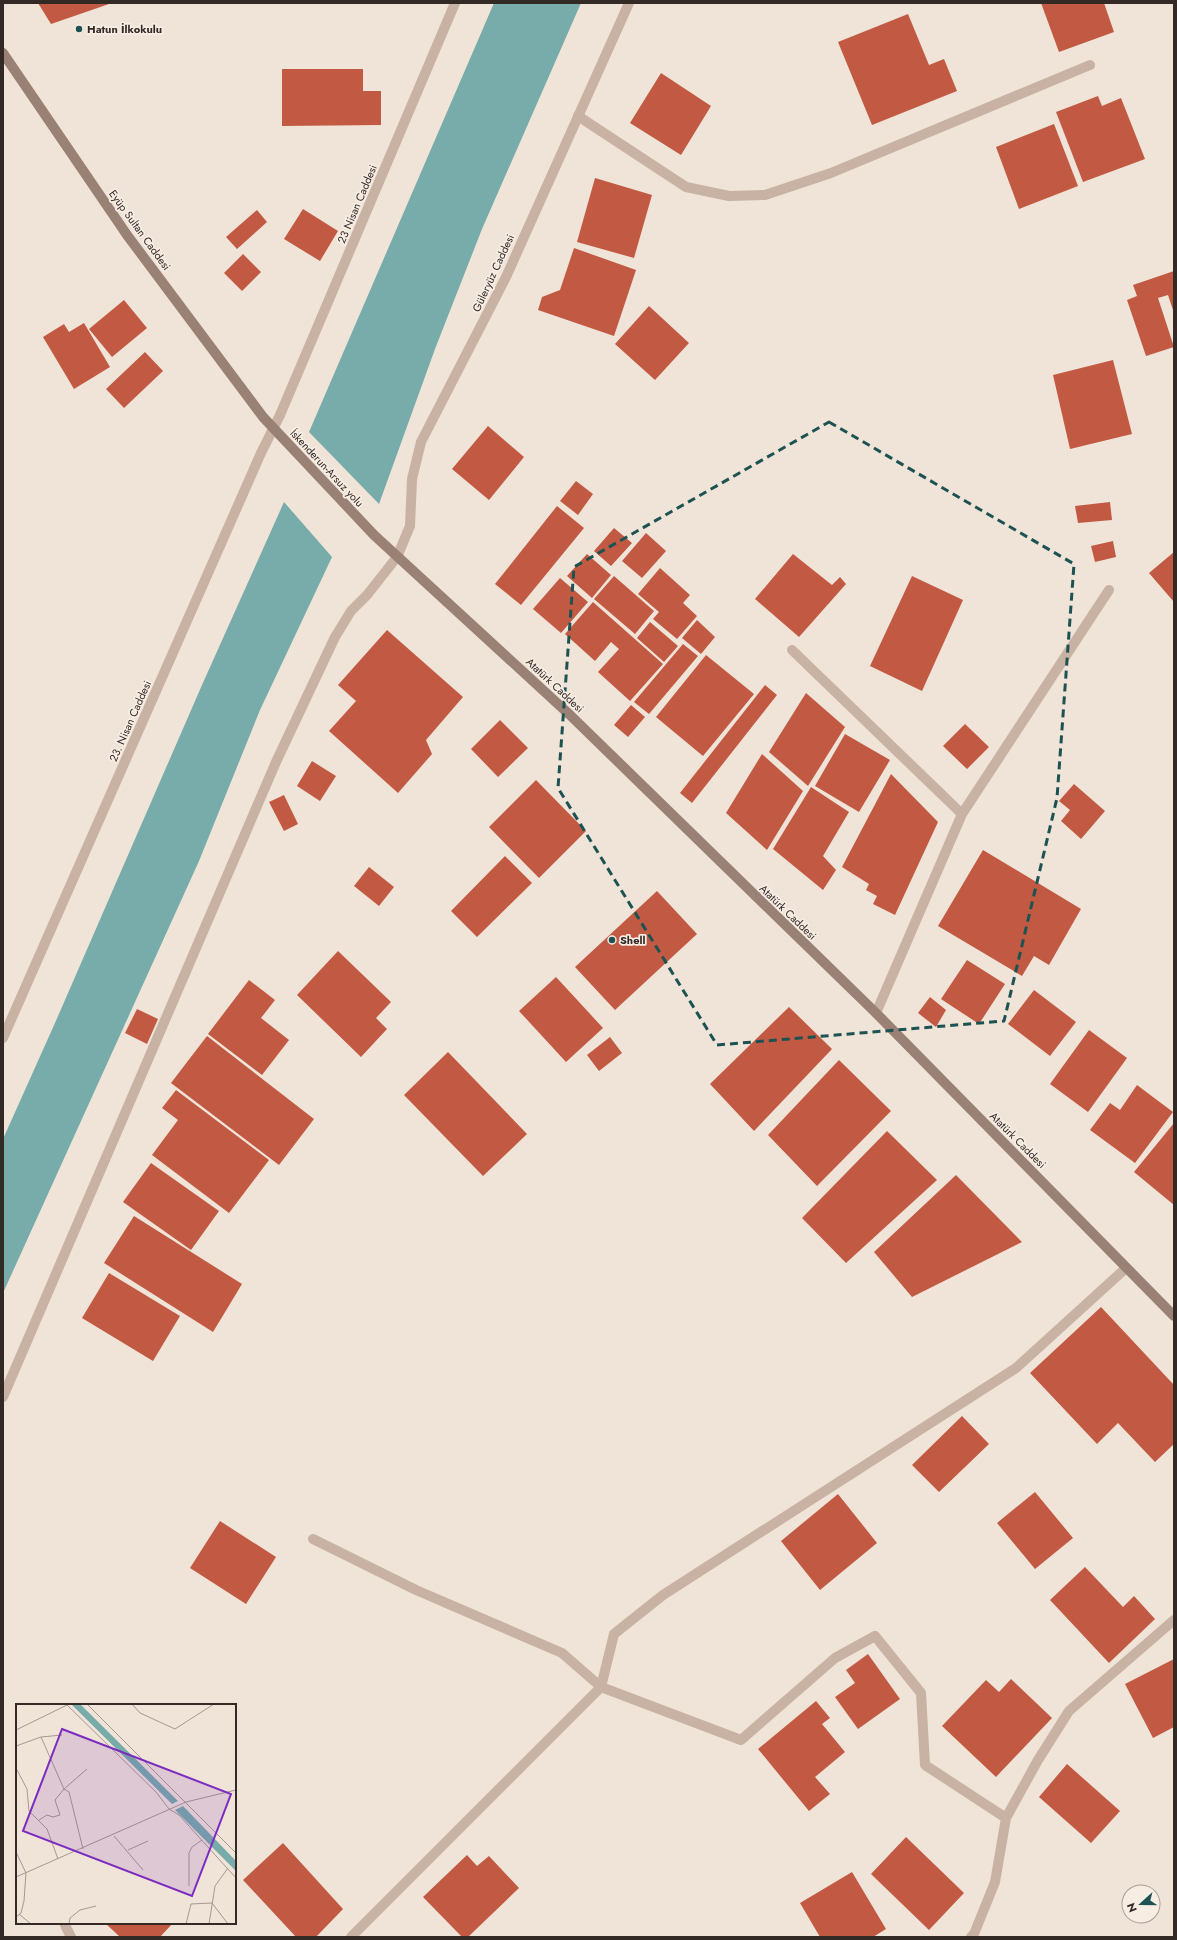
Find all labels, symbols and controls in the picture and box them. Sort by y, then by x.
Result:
place label: Hatun İlkokulu [87,21,162,37]
marker: Hatun İlkokulu [74,24,84,34]
street label: 23 Nisan Caddesi [333,162,381,246]
street label: Eyüp Sultan Caddesi [105,187,175,274]
street label: Güleryüz Caddesi [468,231,518,314]
street label: İskenderun-Arsuz yolu [287,425,367,511]
street label: Atatürk Caddesi [523,654,588,716]
street label: 23. Nisan Caddesi [105,678,155,764]
street label: Atatürk Caddesi [756,881,820,943]
place label: Shell [620,932,645,948]
marker: Shell [607,935,617,945]
street label: Atatürk Caddesi [986,1108,1050,1172]
inset map [16,1704,236,1924]
north arrow [1121,1884,1161,1924]
text: N [1123,1901,1141,1915]

